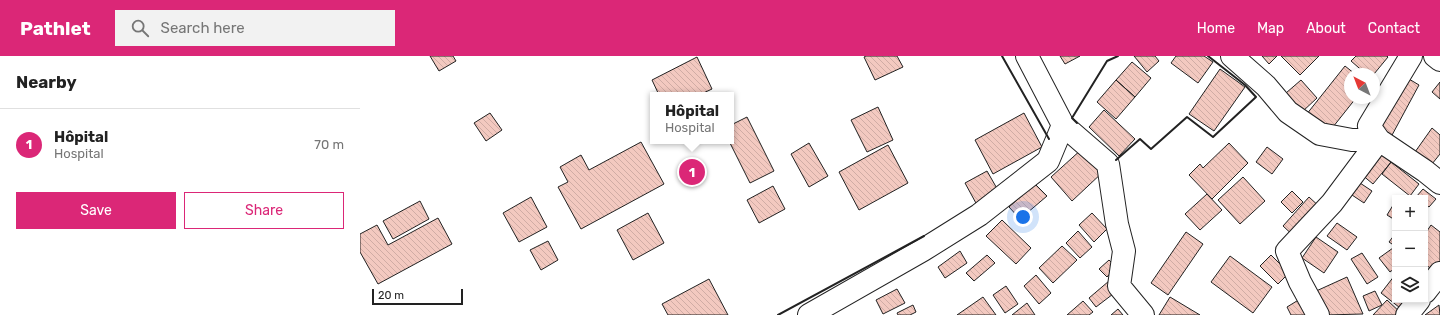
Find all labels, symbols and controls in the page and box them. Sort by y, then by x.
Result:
search box [115,10,395,46]
text: Pathlet [20,17,91,40]
icon: search [129,17,151,39]
text: Search here [161,19,245,37]
text: Home [1197,20,1235,37]
text: Map [1257,20,1284,37]
text: About [1306,20,1346,37]
text: Contact [1368,20,1420,37]
north arrow [1344,68,1380,104]
text: Nearby [16,72,77,92]
popup [650,92,734,144]
text: Hôpital [665,102,719,120]
text: Hospital [665,120,715,135]
text: Hôpital [54,128,108,146]
text: 1 [26,137,32,152]
text: 70 m [314,137,344,152]
text: Hospital [54,146,104,161]
pin: 1 [679,157,705,187]
button: Save [16,192,176,229]
button: Share [184,192,344,229]
map controls [1392,195,1428,303]
button: + [1392,195,1428,231]
your location [1013,207,1033,227]
button: − [1392,231,1428,267]
button: layers [1392,267,1428,303]
scale bar [372,287,463,306]
text: 20 m [378,289,404,302]

